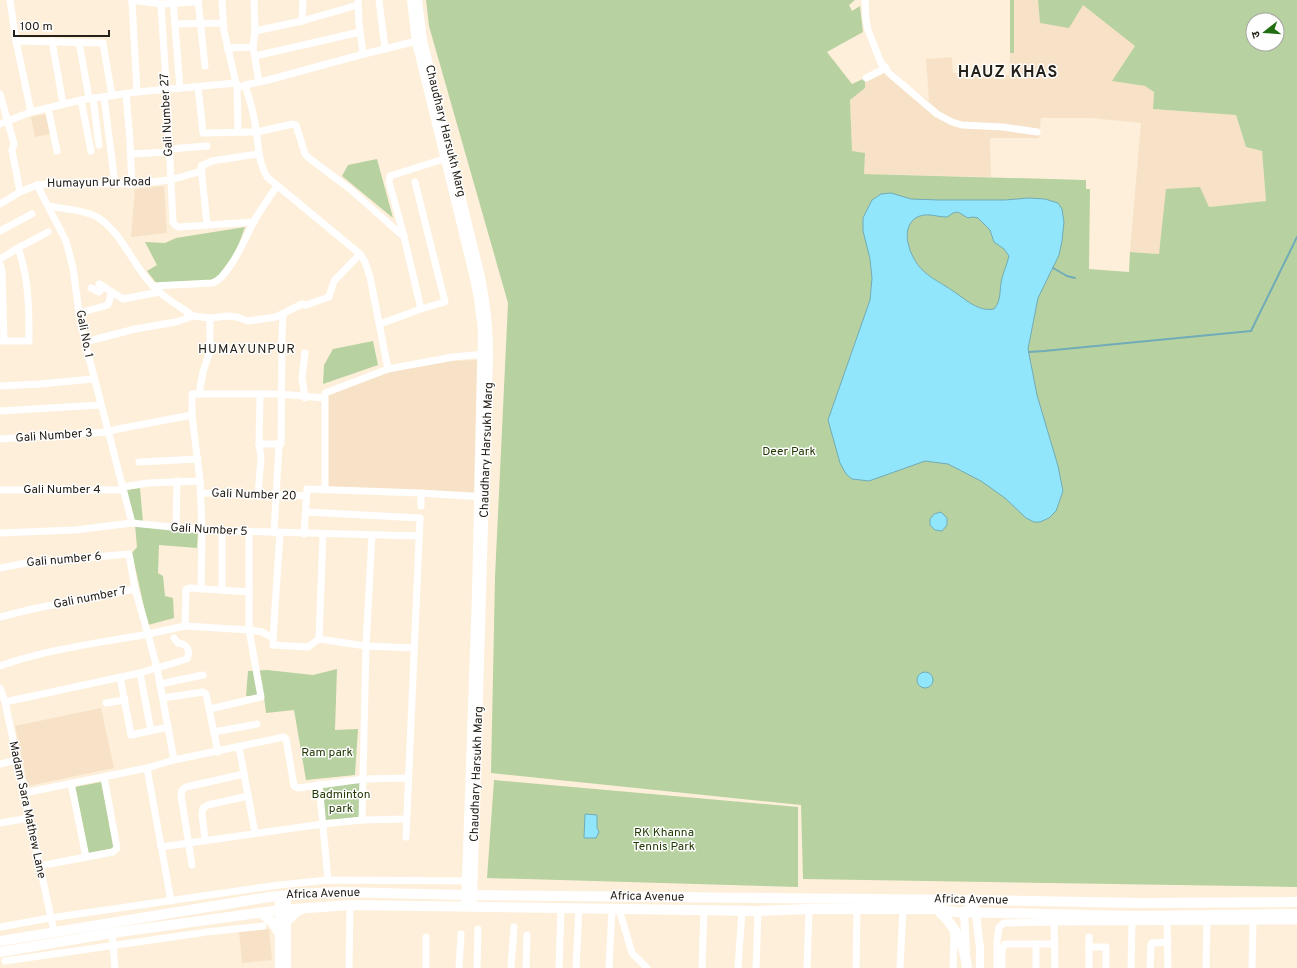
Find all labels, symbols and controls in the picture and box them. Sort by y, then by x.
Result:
scale bar [14,12,109,38]
north arrow [1245,12,1285,52]
text: 100 m [20,19,53,35]
text: उ [1249,29,1264,40]
street label: Chaudhary Harsukh Marg [421,63,469,199]
district label: HAUZ KHAS [958,63,1058,83]
street label: Gali Number 27 [157,73,177,157]
street label: Humayun Pur Road [47,174,151,192]
street label: Gali No. 1 [71,309,97,359]
district label: HUMAYUNPUR [198,342,296,358]
street label: Chaudhary Harsukh Marg [477,382,497,518]
street label: Gali Number 3 [15,425,93,447]
park label: Deer Park [762,444,816,460]
street label: Gali Number 4 [23,482,101,498]
street label: Gali Number 20 [211,486,297,504]
street label: Gali Number 5 [170,520,248,540]
street label: Gali number 6 [26,549,102,571]
street label: Gali number 7 [52,583,128,613]
street label: Chaudhary Harsukh Marg [467,706,487,842]
street label: Madam Sara Mathew Lane [5,740,49,880]
park label: Ram park [301,745,353,761]
park label: Badminton park [312,787,370,817]
park label: RK Khanna Tennis Park [633,825,695,855]
street label: Africa Avenue [286,885,360,903]
street label: Africa Avenue [610,888,684,906]
street label: Africa Avenue [934,891,1008,909]

